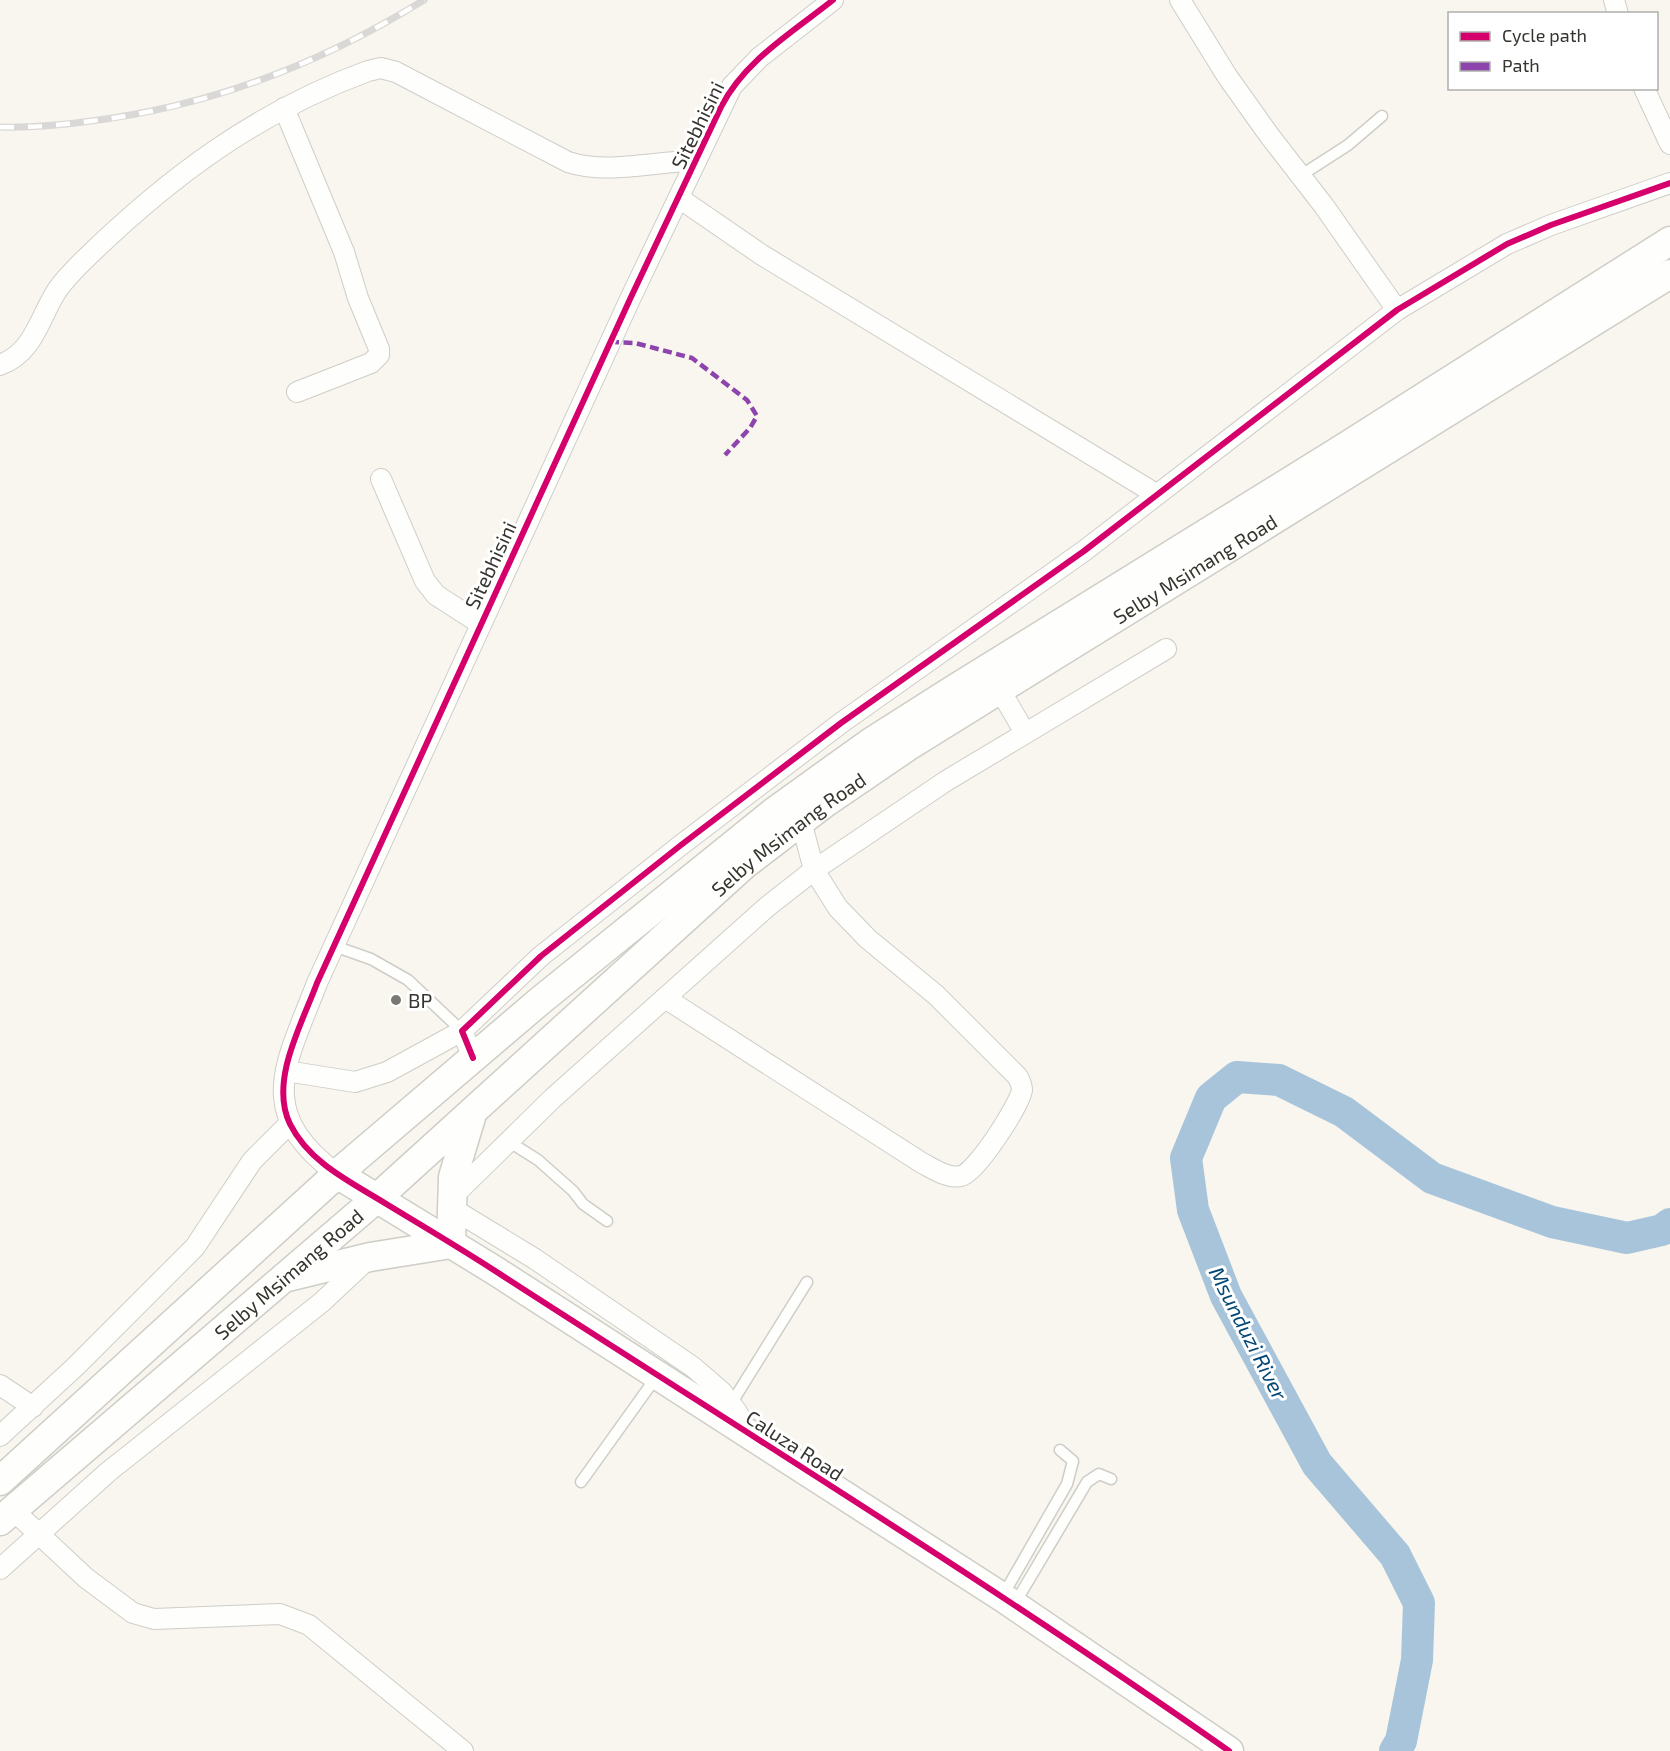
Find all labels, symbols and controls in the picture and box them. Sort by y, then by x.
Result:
legend [1448,12,1658,90]
text: Cycle path [1502,24,1587,46]
text: Path [1502,54,1540,76]
street label: Sitebhisini [666,77,728,173]
street label: Selby Msimang Road [1108,509,1281,628]
street label: Sitebhisini [459,517,521,613]
street label: Selby Msimang Road [706,767,870,901]
place label: BP [408,988,432,1012]
marker: BP [389,993,403,1007]
street label: Selby Msimang Road [209,1203,368,1344]
water label: Msunduzi River [1205,1262,1294,1404]
street label: Caluza Road [742,1405,848,1485]

